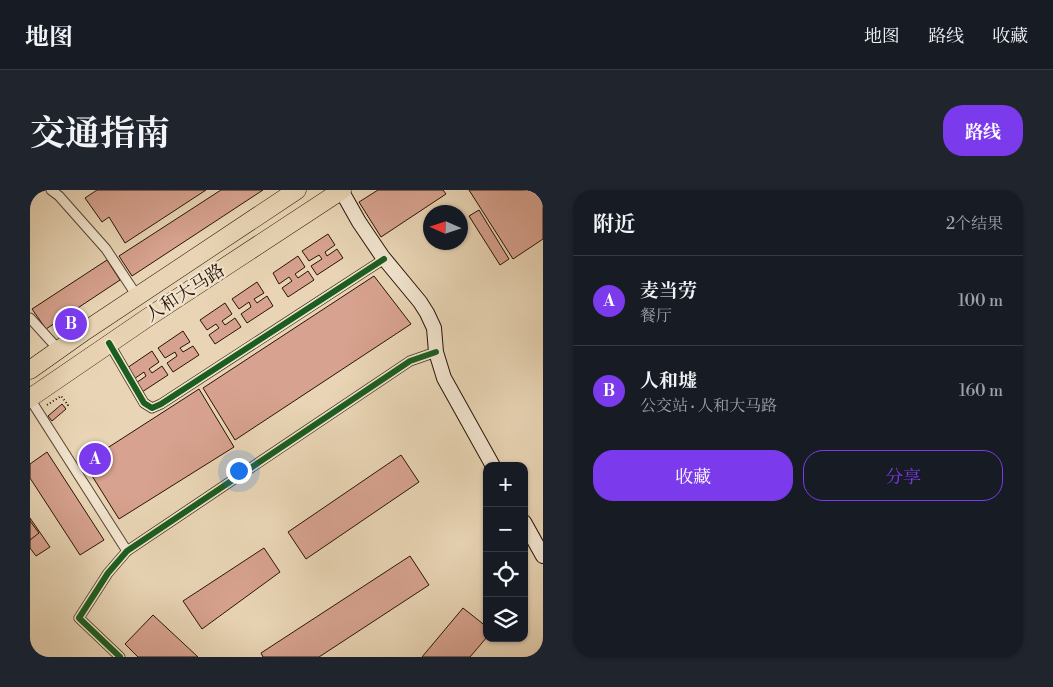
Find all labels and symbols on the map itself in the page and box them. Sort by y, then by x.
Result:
north arrow [423,205,468,250]
street label: 人和大马路 [141,259,229,327]
pin: B [55,305,87,343]
pin: A [79,440,111,478]
your location [226,458,252,484]

